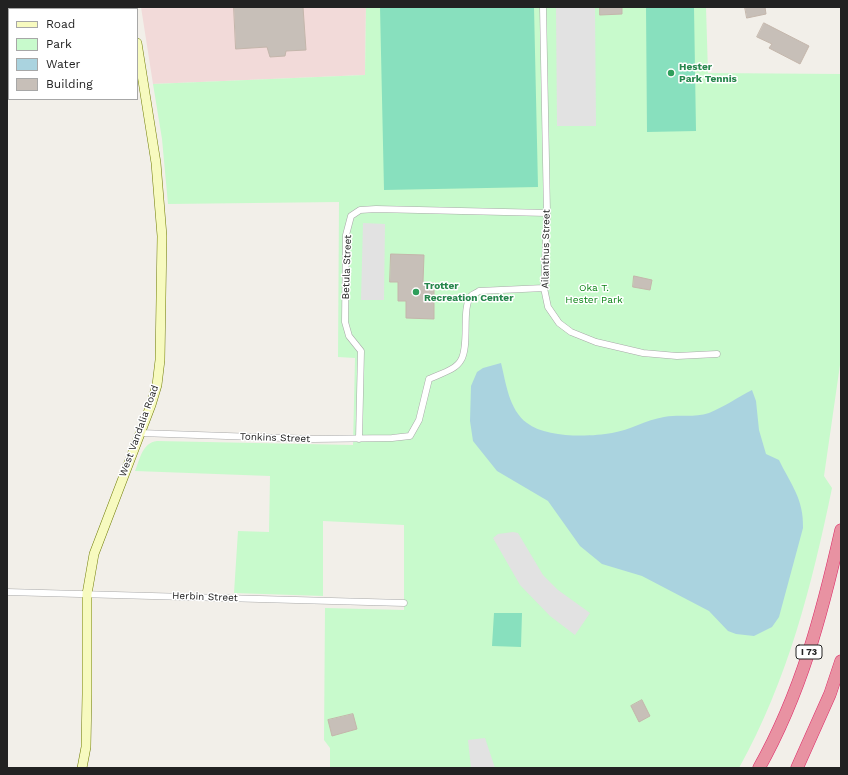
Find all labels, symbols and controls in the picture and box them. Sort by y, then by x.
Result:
legend [8,8,138,100]
text: Road [46,17,75,31]
text: Park [46,37,72,51]
text: Water [46,57,80,71]
place label: Hester Park Tennis [679,61,737,84]
marker: Hester Park Tennis [666,68,676,78]
text: Building [46,77,93,91]
street label: Ailanthus Street [539,209,553,289]
street label: Betula Street [340,234,354,300]
place label: Trotter Recreation Center [424,280,513,304]
park label: Oka T. Hester Park [565,282,623,306]
marker: Trotter Recreation Center [411,287,421,297]
street label: West Vandalia Road [117,383,161,479]
street label: Tonkins Street [240,431,310,445]
street label: Herbin Street [172,590,238,604]
road number: I 73 [796,645,822,659]

